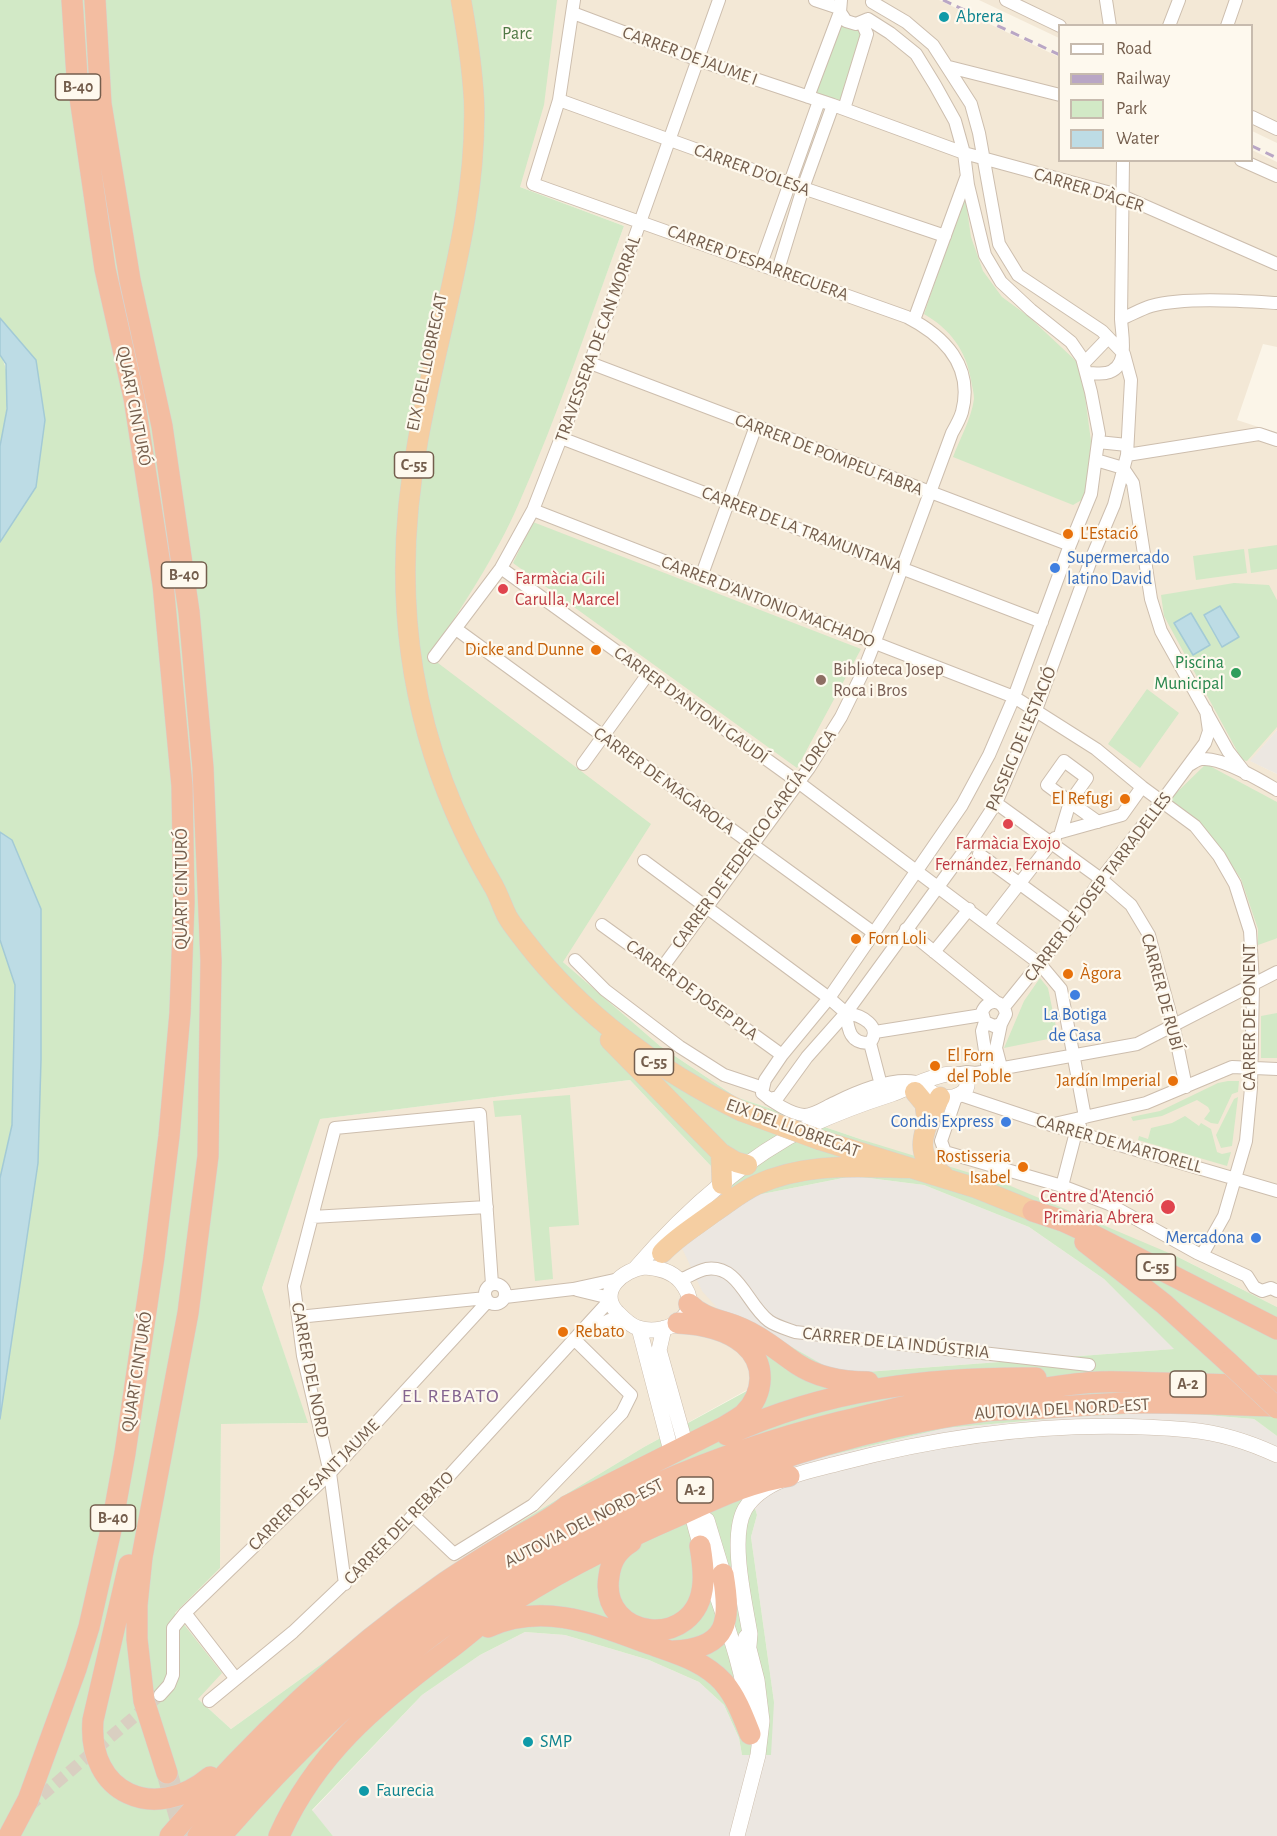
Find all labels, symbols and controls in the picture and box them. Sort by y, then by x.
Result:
place label: Abrera [956,6,1004,28]
marker: Abrera [937,10,951,24]
street label: CARRER DE JAUME I [619,22,761,90]
park label: Parc [502,23,532,45]
legend [1058,24,1253,162]
text: Road [1116,40,1152,58]
text: Railway [1116,70,1170,88]
road number: B-40 [56,74,100,100]
text: Park [1116,100,1147,118]
text: Water [1116,130,1159,148]
street label: CARRER D'OLESA [691,139,813,201]
street label: CARRER D'ÀGER [1031,163,1147,217]
street label: CARRER D'ESPARREGUERA [664,220,852,306]
street label: TRAVESSERA DE CAN MORRAL [550,233,646,445]
street label: EIX DEL LLOBREGAT [402,291,452,433]
street label: QUART CINTURÓ [112,344,156,468]
street label: CARRER DE POMPEU FABRA [732,409,926,501]
road number: C-55 [394,452,434,478]
street label: CARRER DE LA TRAMUNTANA [699,482,905,578]
place label: L'Estació [1080,523,1138,545]
marker: L'Estació [1061,527,1075,541]
place label: Supermercado latino David [1067,547,1170,590]
street label: CARRER D'ANTONIO MACHADO [658,551,878,653]
marker: Supermercado latino David [1048,561,1062,575]
road number: B-40 [162,562,207,588]
place label: Farmàcia Gili Carulla, Marcel [515,568,619,610]
marker: Farmàcia Gili Carulla, Marcel [496,582,510,596]
place label: Dicke and Dunne [465,639,584,661]
street label: CARRER D'ANTONI GAUDÍ [610,642,772,768]
marker: Dicke and Dunne [589,643,603,657]
place label: Piscina Municipal [1154,652,1224,694]
place label: Biblioteca Josep Roca i Bros [833,659,944,702]
street label: PASSEIG DE L'ESTACIÓ [981,663,1061,815]
marker: Piscina Municipal [1229,666,1243,680]
marker: Biblioteca Josep Roca i Bros [814,673,828,687]
street label: CARRER DE MAGAROLA [589,722,739,840]
street label: CARRER DE FEDERICO GARCÍA LORCA [667,725,841,953]
street label: CARRER DE JOSEP TARRADELLES [1020,788,1176,986]
place label: El Refugi [1052,788,1113,810]
marker: El Refugi [1118,792,1132,806]
marker: Farmàcia Exojo Fernández, Fernando [1001,817,1015,831]
street label: QUART CINTURÓ [171,828,193,950]
place label: Farmàcia Exojo Fernández, Fernando [935,833,1081,876]
place label: Forn Loli [868,928,927,950]
street label: CARRER DE RUBÍ [1136,931,1188,1053]
marker: Forn Loli [849,932,863,946]
street label: CARRER DE JOSEP PLA [622,935,762,1045]
street label: CARRER DE PONENT [1239,943,1261,1091]
place label: Àgora [1080,963,1122,985]
marker: Àgora [1061,967,1075,981]
marker: La Botiga de Casa [1068,988,1082,1002]
place label: La Botiga de Casa [1043,1004,1107,1046]
place label: El Forn del Poble [947,1045,1011,1088]
road number: C-55 [634,1049,674,1075]
marker: El Forn del Poble [928,1059,942,1073]
place label: Jardín Imperial [1056,1070,1161,1092]
marker: Jardín Imperial [1166,1074,1180,1088]
street label: EIX DEL LLOBREGAT [723,1094,863,1162]
street label: CARRER DE MARTORELL [1033,1110,1205,1178]
place label: Condis Express [891,1111,994,1133]
marker: Condis Express [999,1115,1013,1129]
place label: Rostisseria Isabel [936,1146,1011,1188]
marker: Rostisseria Isabel [1016,1160,1030,1174]
place label: Centre d'Atenció Primària Abrera [1040,1186,1154,1228]
marker: Centre d'Atenció Primària Abrera [1159,1198,1177,1216]
place label: Mercadona [1165,1227,1244,1249]
marker: Mercadona [1249,1231,1263,1245]
road number: C-55 [1136,1254,1176,1280]
street label: CARRER DEL NORD [286,1301,334,1439]
street label: QUART CINTURÓ [117,1310,157,1434]
place label: Rebato [575,1321,625,1343]
street label: CARRER DE LA INDÚSTRIA [801,1322,991,1364]
marker: Rebato [556,1325,570,1339]
road number: A-2 [1170,1371,1206,1397]
district label: EL REBATO [402,1384,500,1408]
street label: AUTOVIA DEL NORD-EST [974,1394,1150,1424]
street label: CARRER DE SANT JAUME [244,1415,384,1555]
street label: CARRER DEL REBATO [339,1467,459,1589]
street label: AUTOVIA DEL NORD-EST [501,1474,667,1572]
road number: A-2 [677,1477,713,1503]
road number: B-40 [90,1505,136,1531]
place label: SMP [540,1731,572,1753]
marker: SMP [521,1735,535,1749]
place label: Faurecia [376,1780,434,1802]
marker: Faurecia [357,1784,371,1798]

